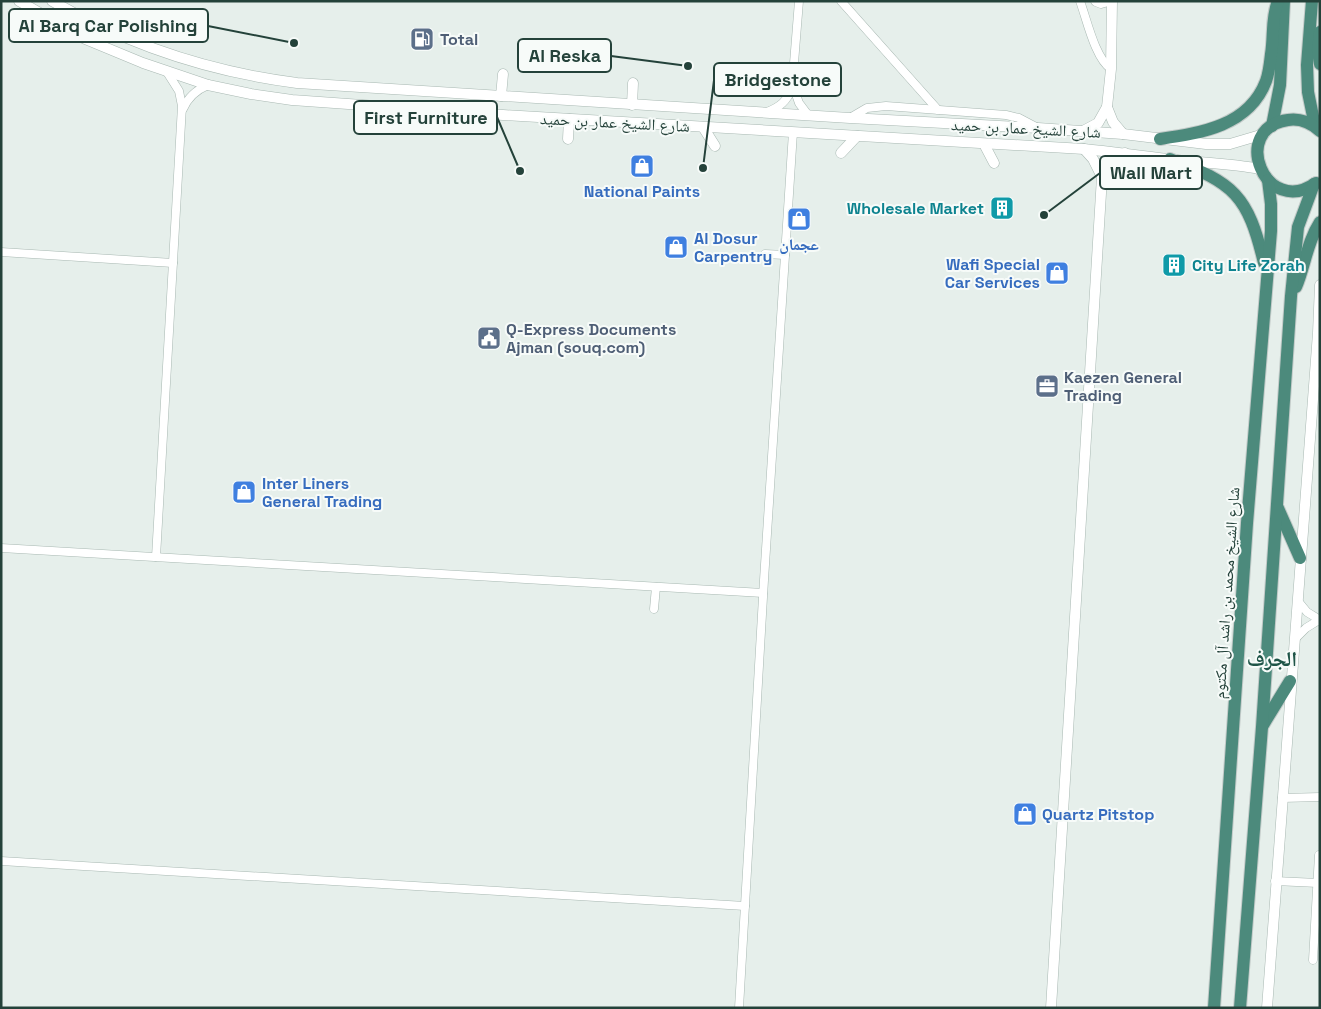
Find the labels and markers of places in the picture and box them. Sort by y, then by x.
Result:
callout: Al Barq Car Polishing [9,9,208,42]
fuel station icon: Total [409,26,435,52]
place label: Total [440,29,478,50]
callout: Al Reska [518,39,611,72]
callout: Bridgestone [714,63,841,96]
callout: First Furniture [354,101,497,134]
shop icon: National Paints [629,153,655,179]
callout: Wall Mart [1100,156,1202,189]
place label: National Paints [584,181,700,202]
building icon: Wholesale Market [989,195,1015,221]
place label: Wholesale Market [847,198,984,219]
shop icon: عجمان [786,206,812,232]
place label: Al Dosur Carpentry [694,228,772,267]
shop icon: Al Dosur Carpentry [663,234,689,260]
place label: عجمان [779,234,819,255]
building icon: City Life Zorah [1161,252,1187,278]
place label: Wafi Special Car Services [945,254,1040,293]
place label: City Life Zorah [1192,255,1305,276]
shop icon: Wafi Special Car Services [1044,260,1070,286]
place label: Q-Express Documents Ajman (souq.com) [506,319,676,358]
public building icon: Q-Express Documents Ajman (souq.com) [476,325,502,351]
place label: Kaezen General Trading [1064,367,1182,406]
office icon: Kaezen General Trading [1034,373,1060,399]
place label: Inter Liners General Trading [262,473,382,512]
shop icon: Inter Liners General Trading [231,479,257,505]
shop icon: Quartz Pitstop [1012,801,1038,827]
place label: Quartz Pitstop [1042,804,1154,825]

